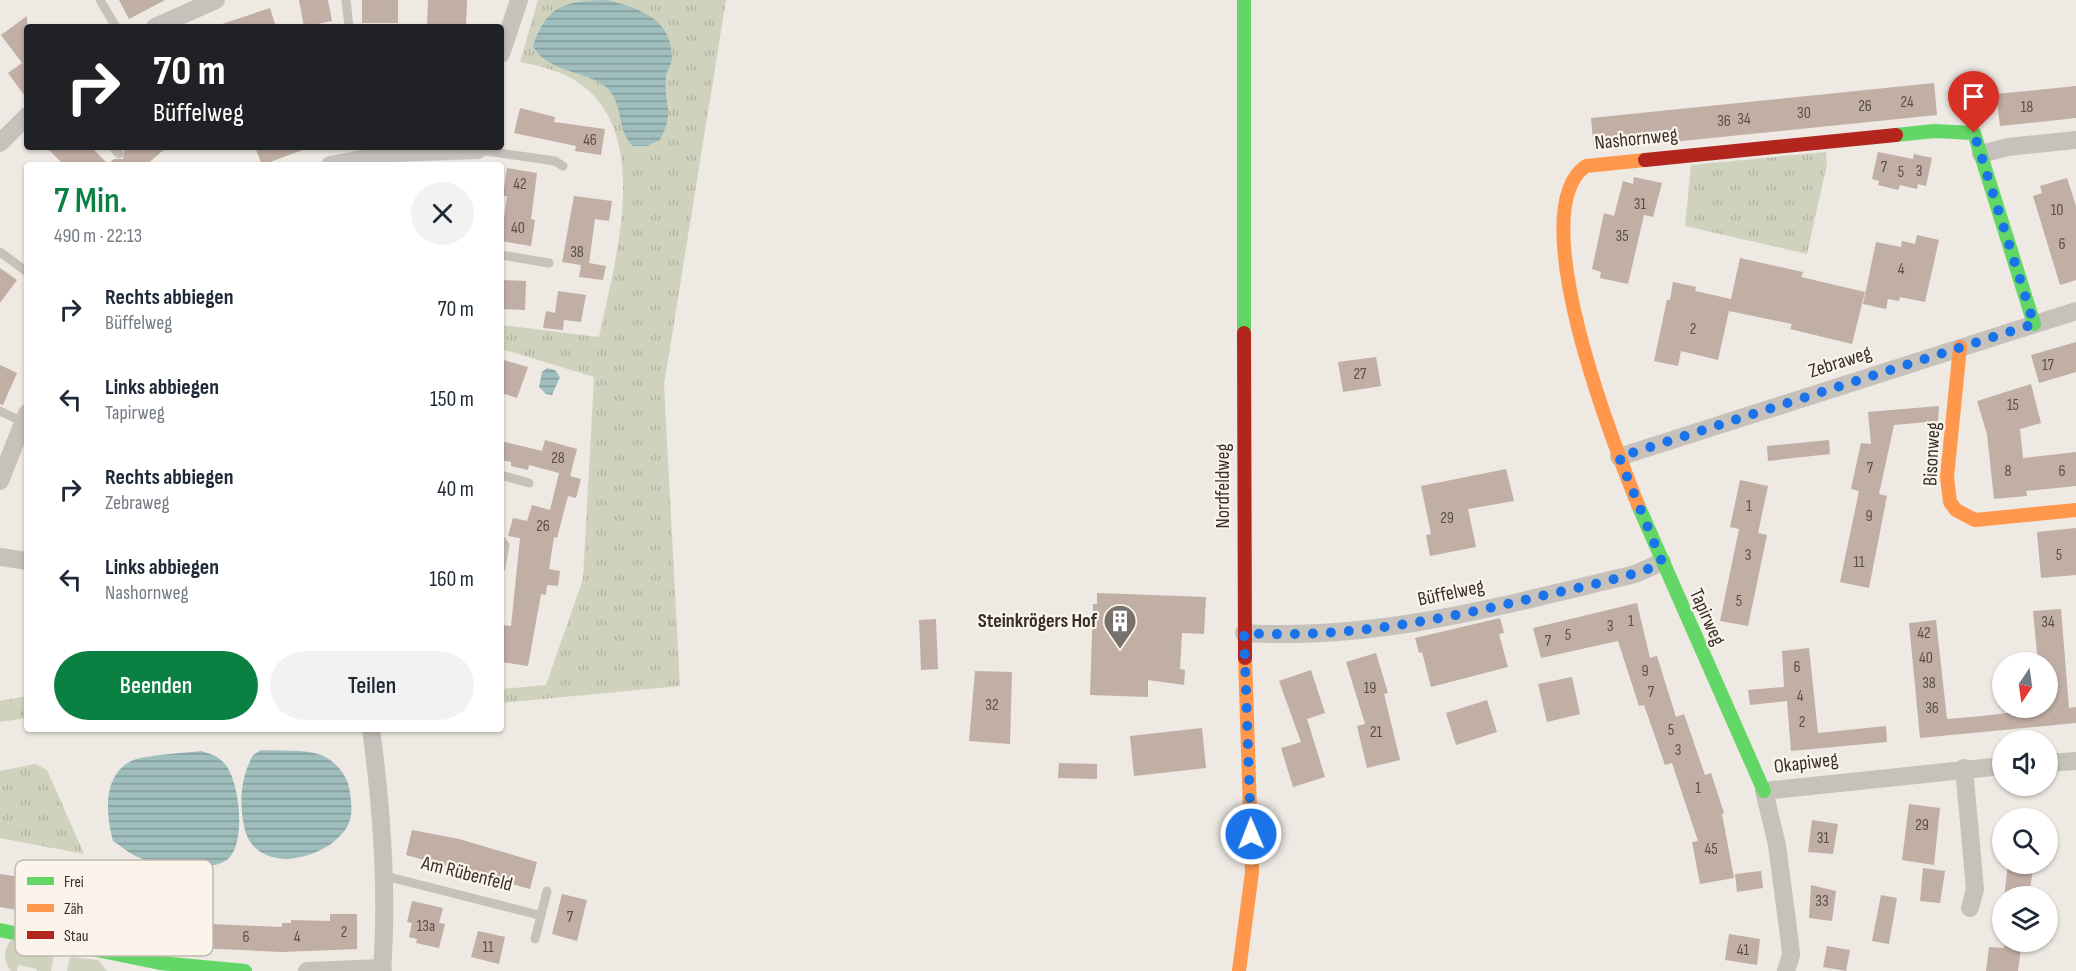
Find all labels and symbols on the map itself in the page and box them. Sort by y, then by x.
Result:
pin [1948,71,1999,133]
house number: 24 [1900,93,1914,112]
house number: 26 [1858,97,1872,116]
house number: 18 [2021,98,2033,117]
house number: 30 [1797,104,1811,123]
house number: 34 [1737,110,1751,129]
house number: 36 [1717,112,1731,131]
street label: Nashornweg [1593,123,1679,155]
house number: 46 [583,131,597,150]
house number: 7 [1881,158,1888,177]
house number: 3 [1916,162,1922,181]
house number: 5 [1898,163,1904,182]
house number: 42 [513,175,527,194]
house number: 31 [1634,195,1647,214]
house number: 10 [2051,201,2063,220]
house number: 40 [511,219,525,238]
house number: 35 [1615,227,1629,246]
house number: 6 [2058,235,2066,254]
house number: 38 [570,243,584,262]
house number: 4 [1898,260,1905,279]
house number: 2 [1690,320,1696,339]
street label: Zebraweg [1806,341,1874,383]
house number: 17 [2042,356,2055,375]
house number: 27 [1353,365,1367,384]
house number: 15 [2007,396,2019,415]
street label: Bisonweg [1918,421,1946,486]
street label: Nordfeldweg [1211,444,1235,528]
house number: 28 [551,449,565,468]
house number: 7 [1867,459,1874,478]
house number: 8 [2004,462,2012,481]
house number: 6 [2058,462,2066,481]
house number: 1 [1746,497,1752,516]
house number: 9 [1865,507,1873,526]
house number: 29 [1440,509,1454,528]
house number: 26 [536,517,550,536]
house number: 3 [1745,546,1751,565]
house number: 5 [2056,546,2062,565]
house number: 11 [1853,553,1865,572]
street label: Büffelweg [1416,574,1486,612]
street label: Tapirweg [1684,585,1730,649]
house number: 5 [1736,592,1742,611]
building icon: Steinkrögers Hof [1102,603,1138,650]
place label: Steinkrögers Hof [978,609,1098,633]
house number: 1 [1628,612,1634,631]
house number: 34 [2041,613,2055,632]
house number: 3 [1607,617,1613,636]
house number: 42 [1917,624,1931,643]
house number: 5 [1565,626,1571,645]
house number: 7 [1545,632,1552,651]
house number: 40 [1919,649,1933,668]
north arrow [1992,652,2058,718]
house number: 6 [1793,658,1801,677]
house number: 9 [1641,662,1649,681]
house number: 38 [1922,674,1936,693]
house number: 19 [1364,679,1376,698]
house number: 7 [1648,683,1655,702]
house number: 4 [1797,687,1804,706]
house number: 32 [985,696,999,715]
house number: 36 [1925,699,1939,718]
house number: 2 [1799,713,1805,732]
house number: 5 [1668,721,1674,740]
house number: 21 [1370,723,1383,742]
house number: 3 [1675,741,1681,760]
street label: Okapiweg [1773,747,1839,779]
house number: 1 [1695,779,1701,798]
position arrow [1219,802,1283,866]
house number: 29 [1915,816,1929,835]
house number: 31 [1817,829,1830,848]
house number: 45 [1704,840,1718,859]
street label: Am Rübenfeld [418,851,515,897]
legend [15,860,213,956]
text: Frei [64,873,84,892]
house number: 33 [1815,892,1829,911]
text: Zäh [64,900,83,919]
house number: 7 [567,908,574,927]
house number: 13a [417,917,435,936]
house number: 2 [341,923,347,942]
text: Stau [64,927,89,946]
house number: 6 [242,928,250,947]
house number: 4 [294,928,301,947]
house number: 11 [482,938,494,957]
house number: 41 [1737,941,1750,960]

